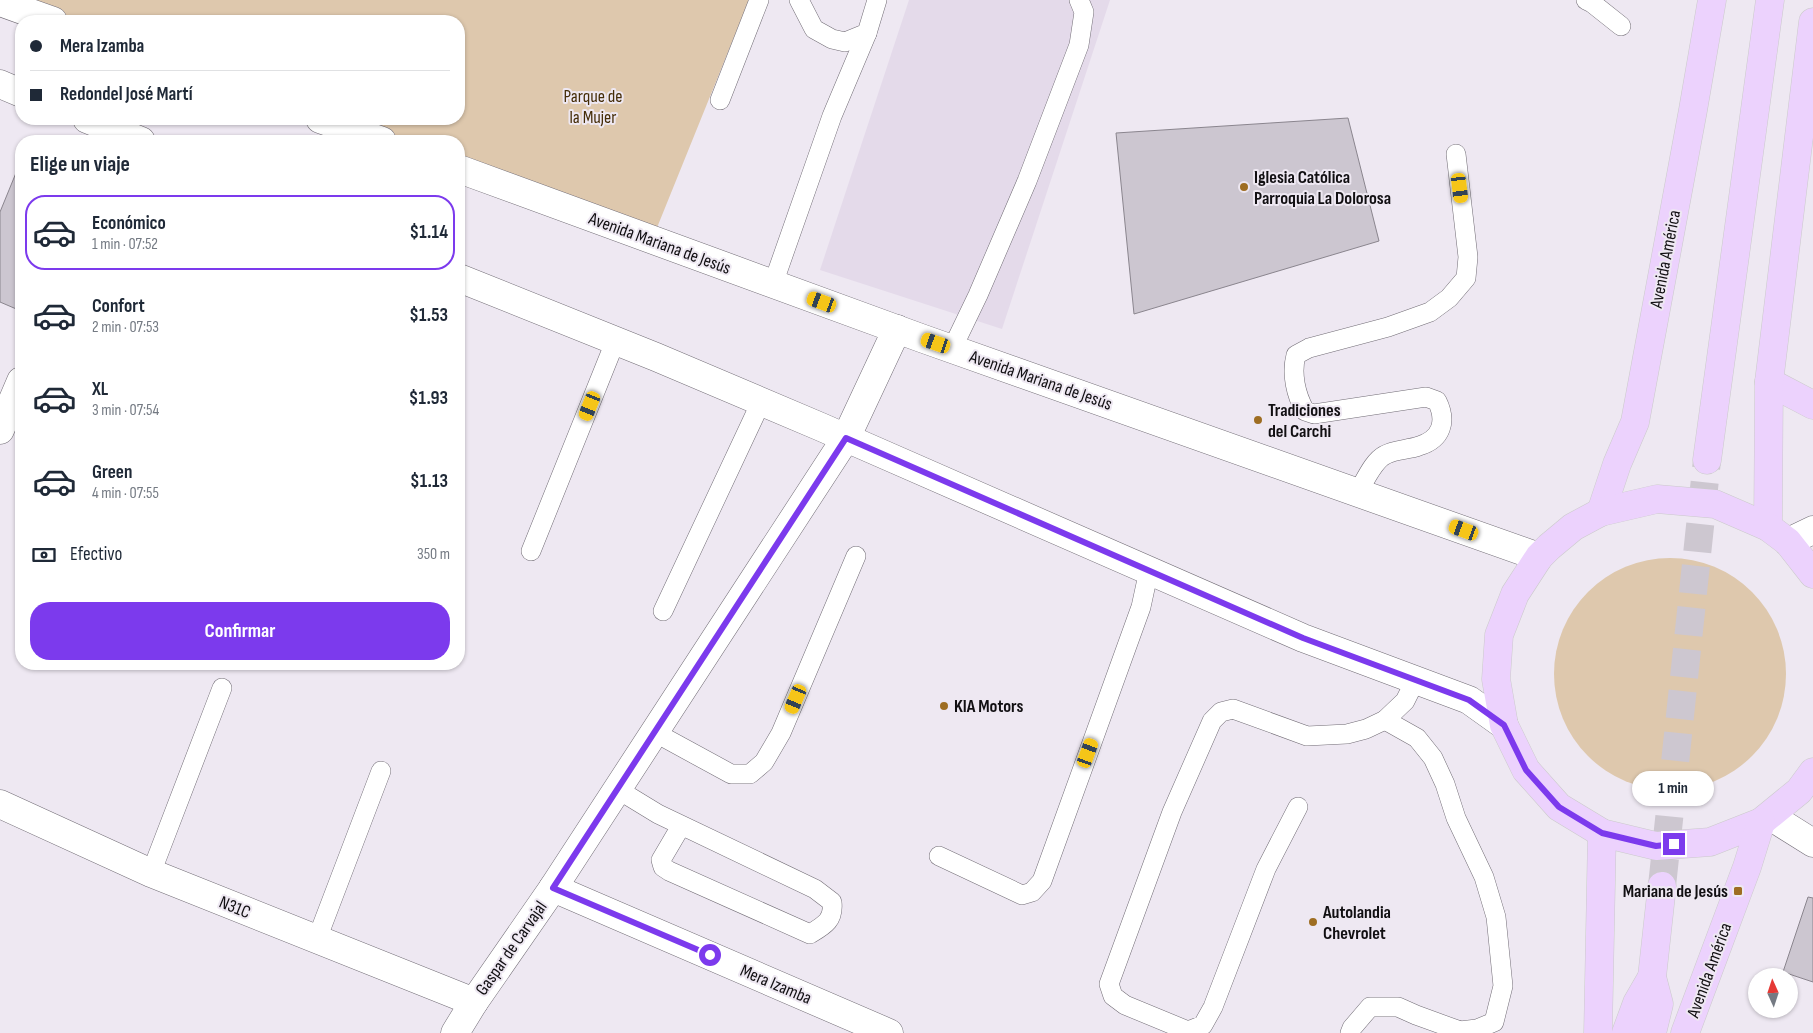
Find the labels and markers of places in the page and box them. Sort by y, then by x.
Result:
place label: Iglesia Católica Parroquia La Dolorosa [1254,167,1391,209]
marker: Iglesia Católica Parroquia La Dolorosa [1238,181,1250,193]
place label: Tradiciones del Carchi [1268,400,1341,442]
marker: Tradiciones del Carchi [1252,414,1264,426]
place label: KIA Motors [954,696,1024,717]
marker: KIA Motors [938,700,950,712]
place label: Mariana de Jesús [1623,881,1728,902]
marker: Mariana de Jesús [1732,885,1744,897]
place label: Autolandia Chevrolet [1322,902,1391,944]
marker: Autolandia Chevrolet [1307,916,1319,928]

